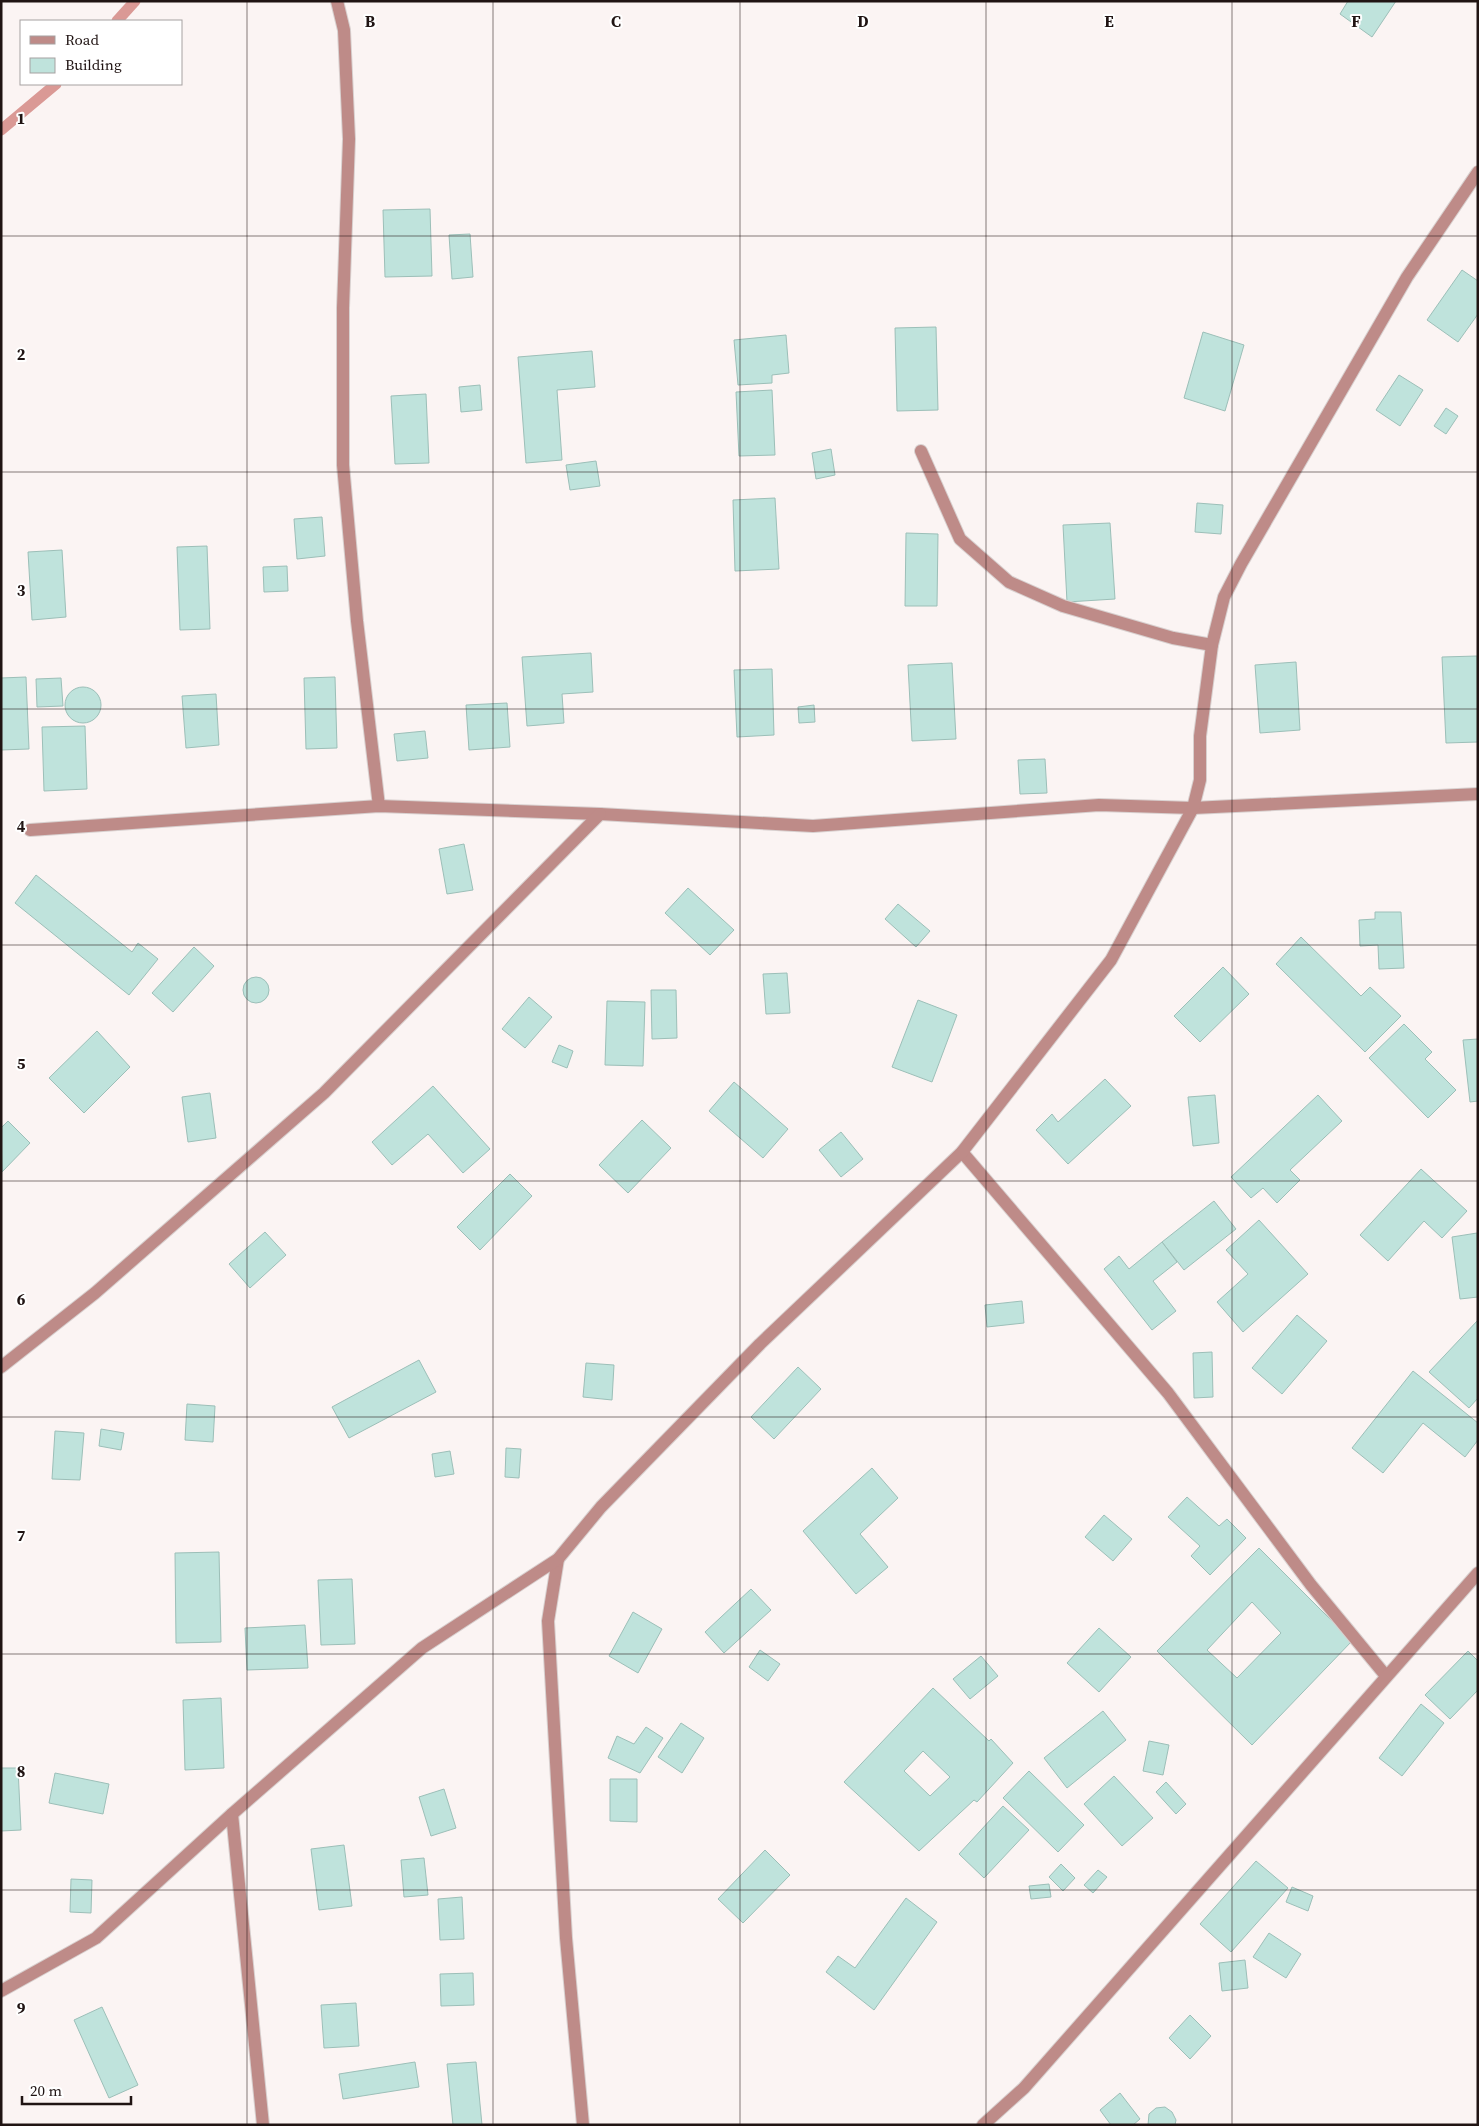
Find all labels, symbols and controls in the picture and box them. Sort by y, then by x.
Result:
text: B [365,10,376,32]
text: C [611,10,621,32]
text: D [857,10,869,32]
text: E [1104,10,1114,32]
text: F [1351,10,1361,32]
legend [20,20,182,85]
text: Road [65,29,99,50]
text: Building [65,54,122,75]
text: 1 [17,107,25,129]
text: 2 [17,343,26,365]
text: 3 [17,579,26,601]
text: 4 [17,815,26,837]
text: 5 [17,1052,26,1074]
text: 6 [17,1288,26,1310]
text: 7 [17,1524,26,1546]
text: 8 [17,1760,25,1782]
text: 9 [17,1997,26,2019]
scale bar [22,2074,131,2106]
text: 20 m [30,2080,62,2101]

